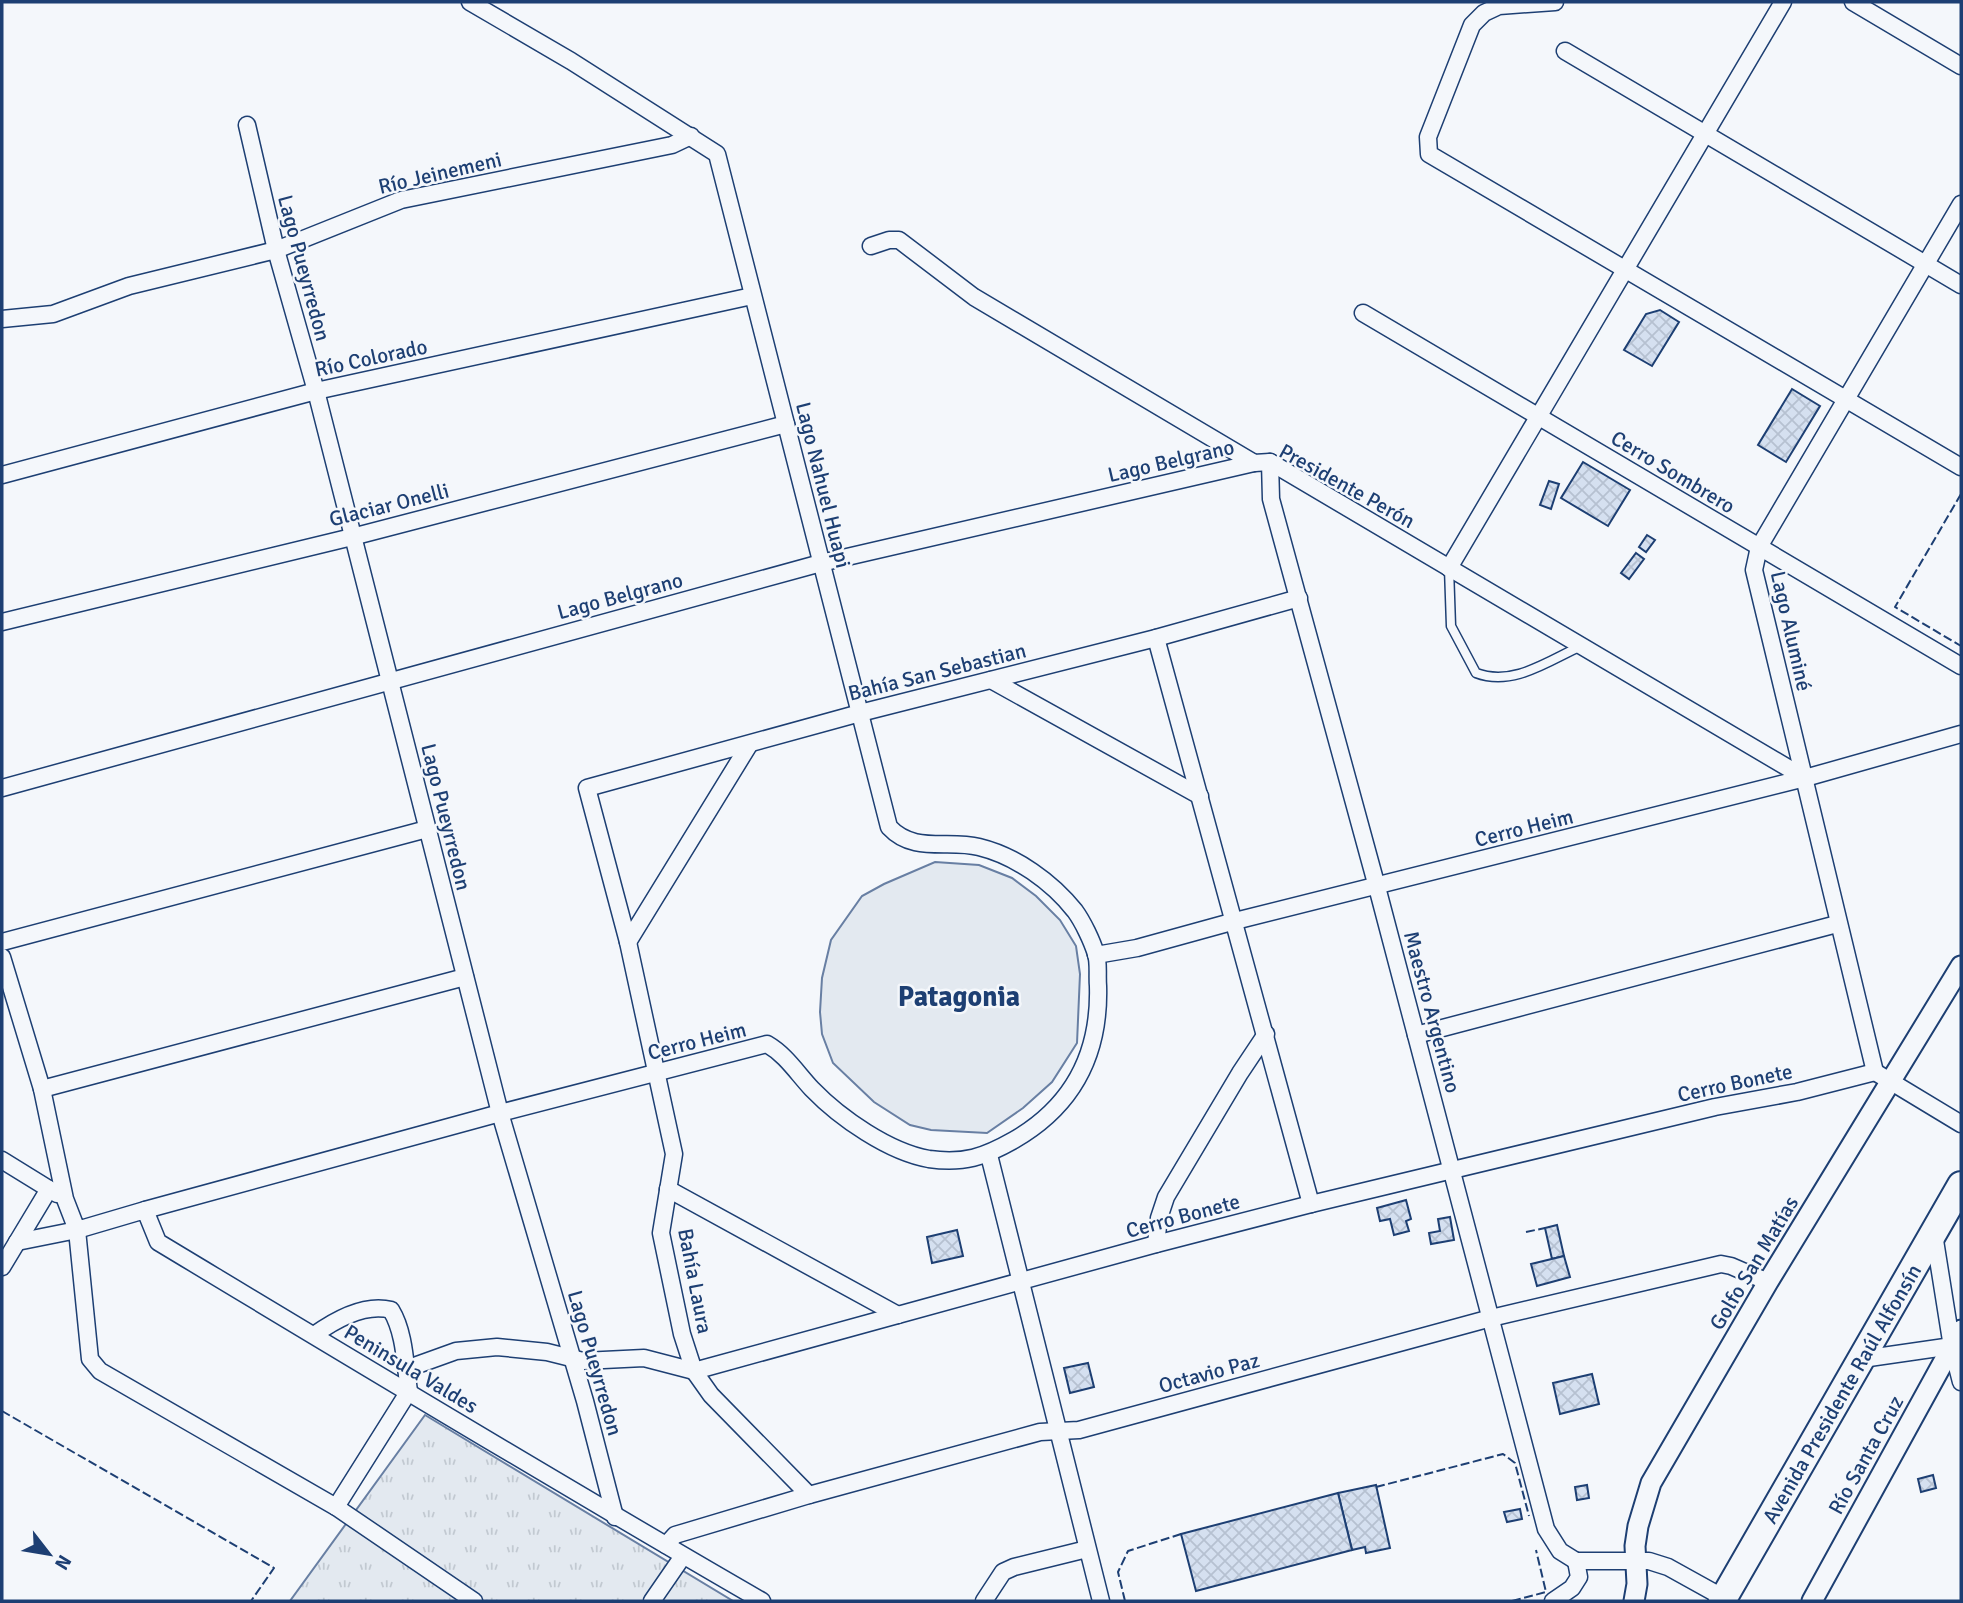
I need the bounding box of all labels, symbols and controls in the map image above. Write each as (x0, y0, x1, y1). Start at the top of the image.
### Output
street label: Río Jeinemeni (376, 146, 504, 200)
street label: Lago Pueyrredon (272, 192, 336, 344)
street label: Río Colorado (312, 333, 430, 383)
street label: Lago Nahuel Huapi (790, 399, 856, 571)
street label: Cerro Sombrero (1606, 425, 1740, 519)
street label: Lago Belgrano (1105, 434, 1237, 488)
street label: Presidente Perón (1275, 438, 1419, 534)
street label: Glaciar Onelli (326, 478, 452, 532)
street label: Lago Belgrano (554, 567, 686, 625)
street label: Lago Aluminé (1765, 568, 1817, 694)
street label: Bahía San Sebastian (845, 637, 1029, 707)
street label: Lago Pueyrredon (415, 741, 477, 893)
street label: Cerro Heim (1472, 803, 1576, 853)
street label: Maestro Argentino (1398, 928, 1466, 1096)
district label: Patagonia (898, 980, 1020, 1014)
street label: Cerro Heim (645, 1016, 749, 1066)
street label: Cerro Bonete (1675, 1058, 1795, 1108)
street label: Cerro Bonete (1123, 1188, 1243, 1244)
street label: Golfo San Matías (1704, 1191, 1804, 1335)
street label: Bahía Laura (672, 1226, 718, 1336)
street label: Avenida Presidente Raúl Alfonsín (1757, 1260, 1927, 1528)
street label: Lago Pueyrredon (562, 1287, 628, 1439)
street label: Peninsula Valdes (339, 1319, 483, 1419)
street label: Octavio Paz (1156, 1347, 1262, 1399)
street label: Río Santa Cruz (1823, 1391, 1909, 1519)
north arrow (14, 1519, 84, 1589)
text: N (49, 1550, 76, 1574)

